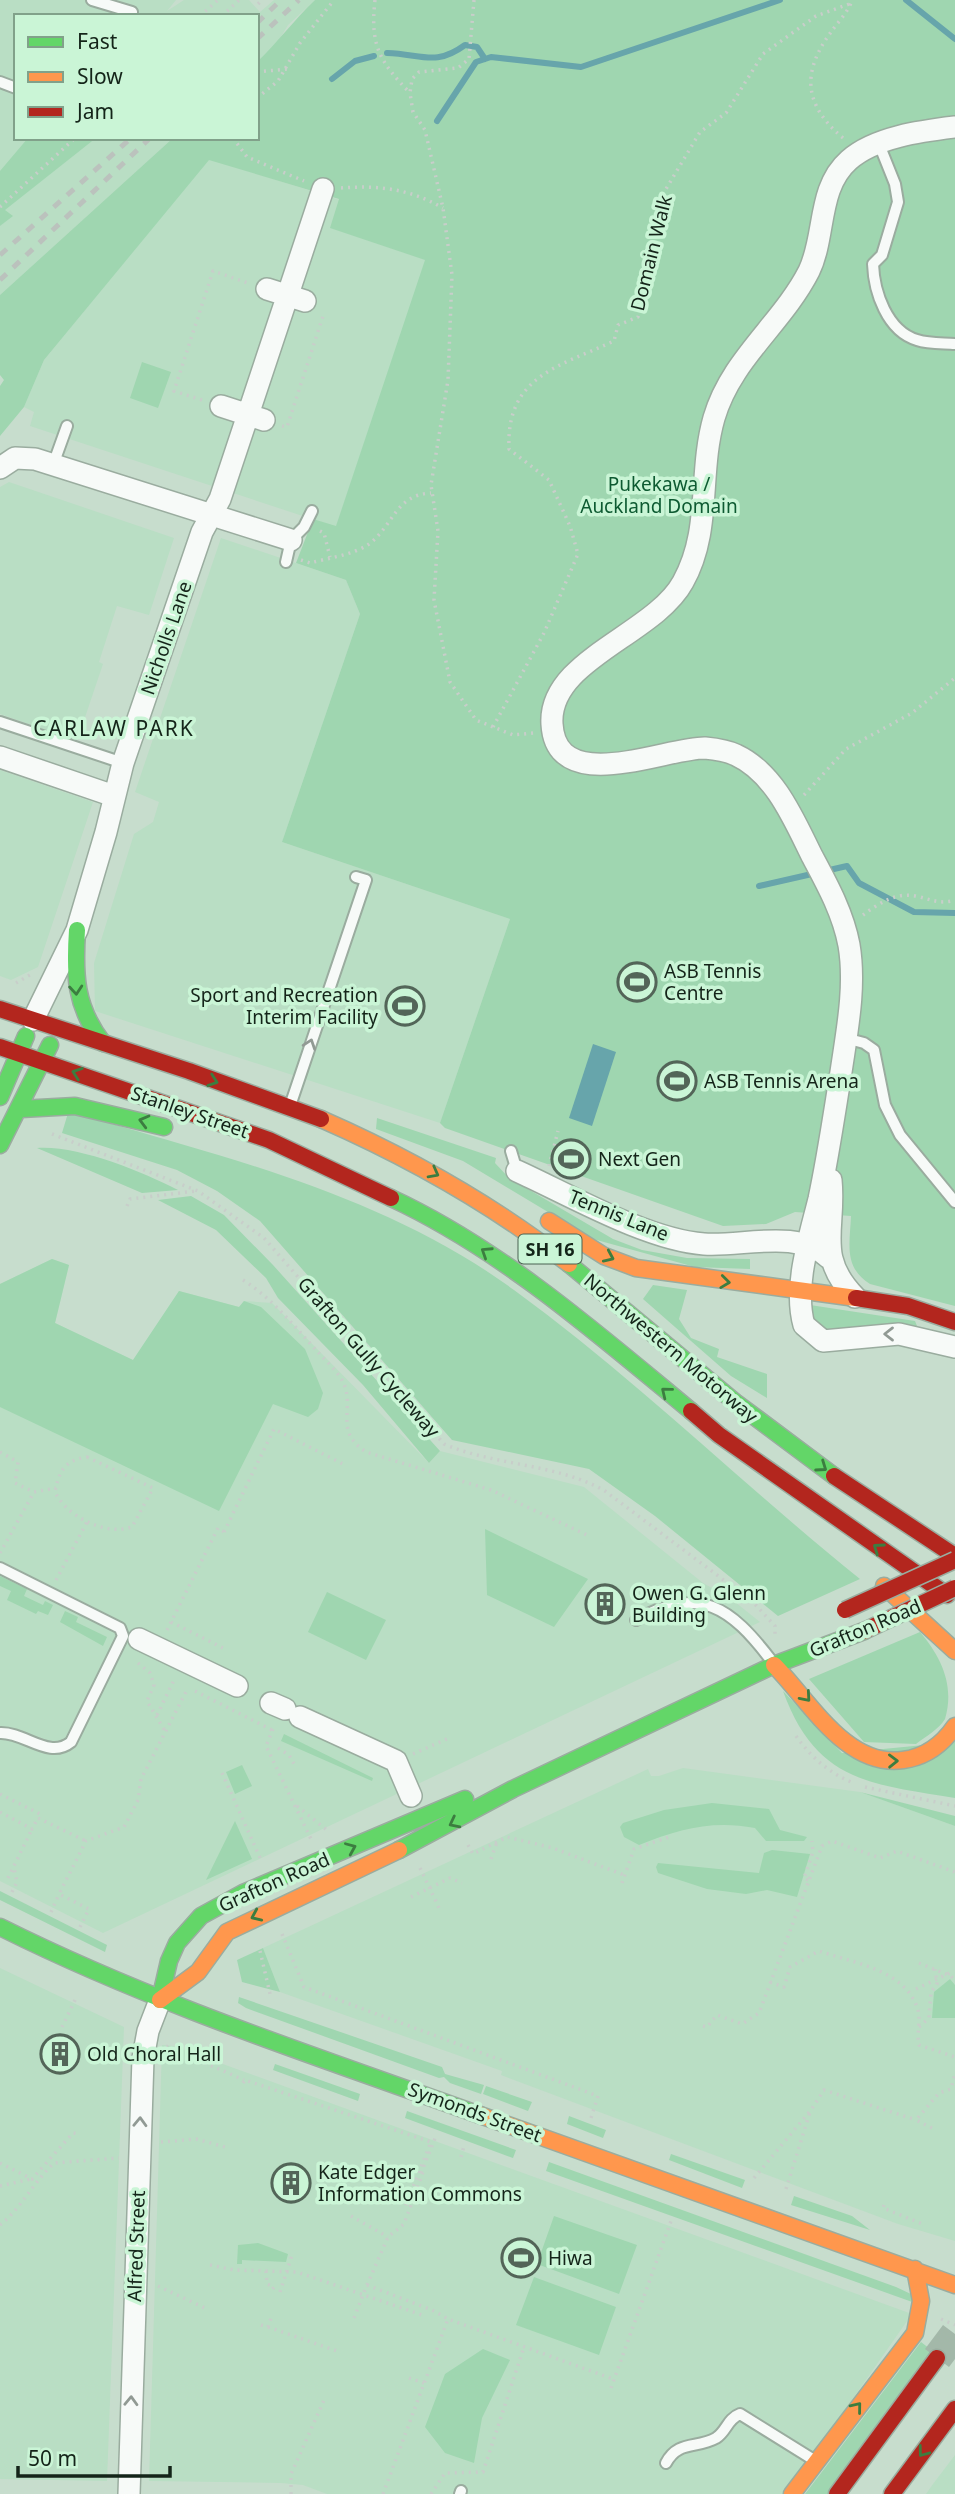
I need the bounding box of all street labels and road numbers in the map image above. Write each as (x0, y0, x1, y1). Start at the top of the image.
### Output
street label: Domain Walk (624, 192, 678, 314)
street label: Nicholls Lane (134, 578, 198, 698)
street label: Stanley Street (128, 1080, 252, 1144)
street label: Tennis Lane (565, 1183, 673, 1247)
road number: SH 16 (518, 1234, 582, 1264)
street label: Northwestern Motorway (579, 1268, 764, 1429)
street label: Grafton Gully Cycleway (292, 1271, 446, 1443)
street label: Grafton Road (805, 1593, 925, 1663)
street label: Grafton Road (214, 1846, 334, 1918)
street label: Symonds Street (405, 2076, 545, 2148)
street label: Alfred Street (121, 2190, 151, 2302)

